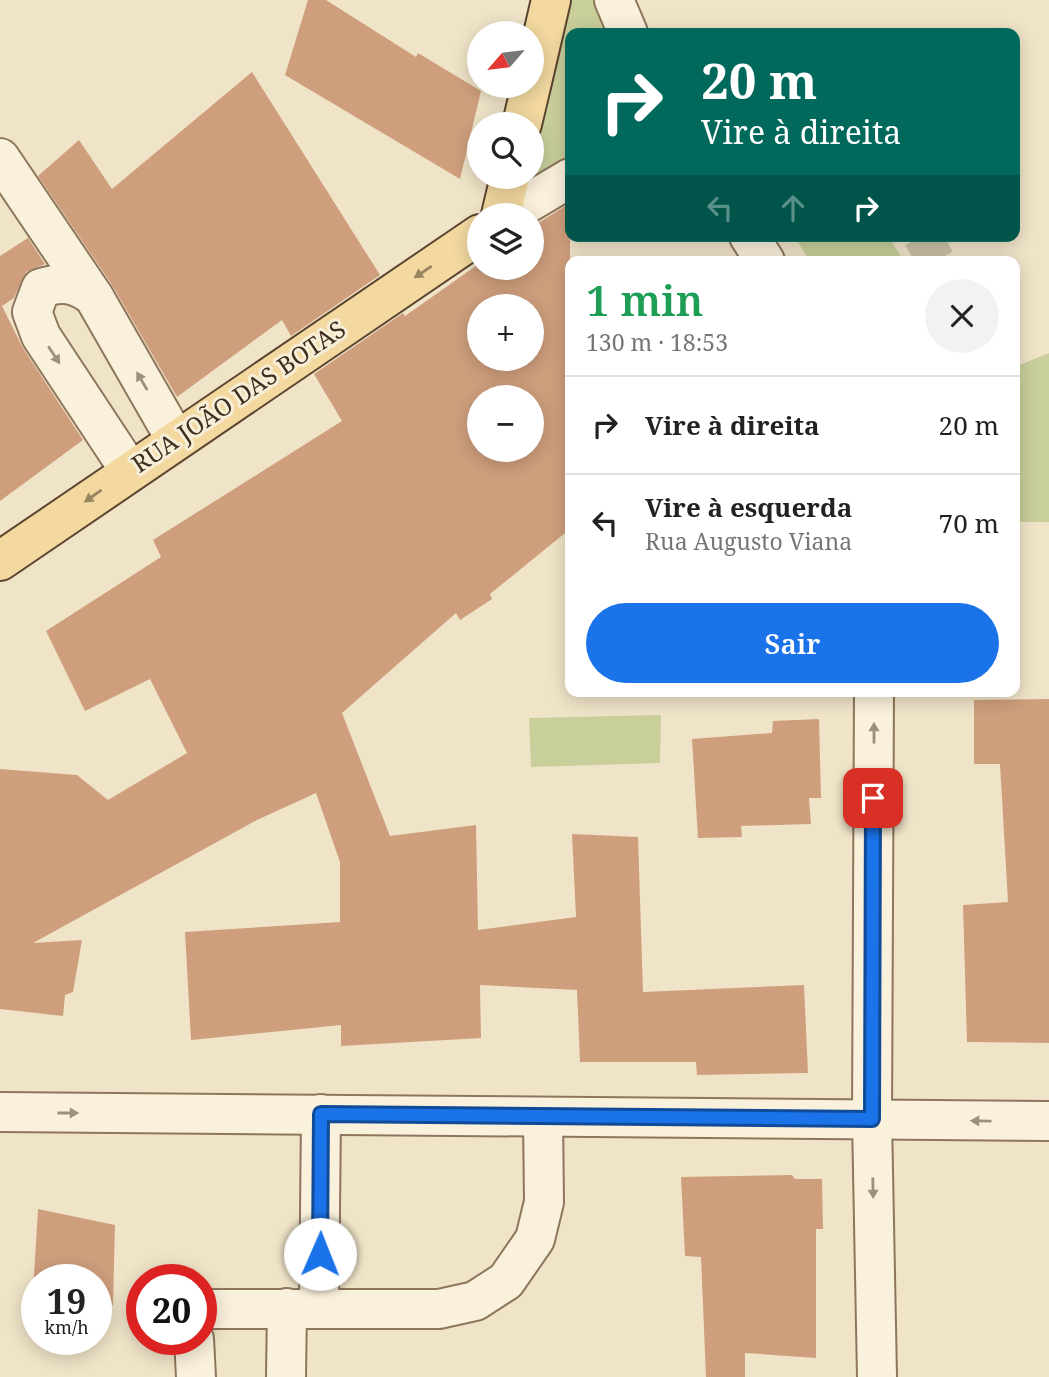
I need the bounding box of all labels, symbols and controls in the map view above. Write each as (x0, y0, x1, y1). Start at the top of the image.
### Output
north arrow (467, 21, 544, 98)
map controls (467, 21, 544, 462)
text: 20 m (701, 47, 817, 113)
icon: right (586, 56, 677, 147)
text: Vire à direita (701, 110, 901, 153)
button: search (467, 112, 544, 189)
icon: left (701, 189, 739, 227)
icon: ahead (774, 189, 812, 227)
icon: right (847, 189, 885, 227)
button: layers (467, 203, 544, 280)
one-way arrow (413, 266, 433, 279)
text: 1 min (586, 271, 703, 328)
button: close (925, 279, 999, 353)
button: + (467, 294, 544, 371)
street label: RUA JOÃO DAS BOTAS (125, 312, 352, 480)
text: 130 m · 18:53 (586, 326, 728, 358)
one-way arrow (47, 345, 60, 364)
one-way arrow (136, 371, 148, 391)
button: − (467, 385, 544, 462)
icon: right (586, 406, 624, 444)
text: Vire à direita (645, 407, 820, 443)
text: 20 m (939, 407, 999, 443)
one-way arrow (84, 489, 102, 503)
text: Vire à esquerda (645, 489, 852, 525)
icon: left (586, 504, 624, 542)
text: 70 m (939, 505, 999, 541)
text: Rua Augusto Viana (645, 525, 852, 557)
button: Sair (586, 603, 999, 683)
one-way arrow (868, 721, 879, 743)
pin (843, 768, 903, 828)
icon: arrive (854, 779, 892, 817)
one-way arrow (57, 1107, 79, 1119)
one-way arrow (970, 1115, 992, 1127)
one-way arrow (868, 1177, 879, 1199)
position arrow (283, 1217, 357, 1291)
speed limit sign: 20 (126, 1264, 217, 1355)
text: 19 (47, 1277, 86, 1324)
text: km/h (44, 1315, 89, 1339)

